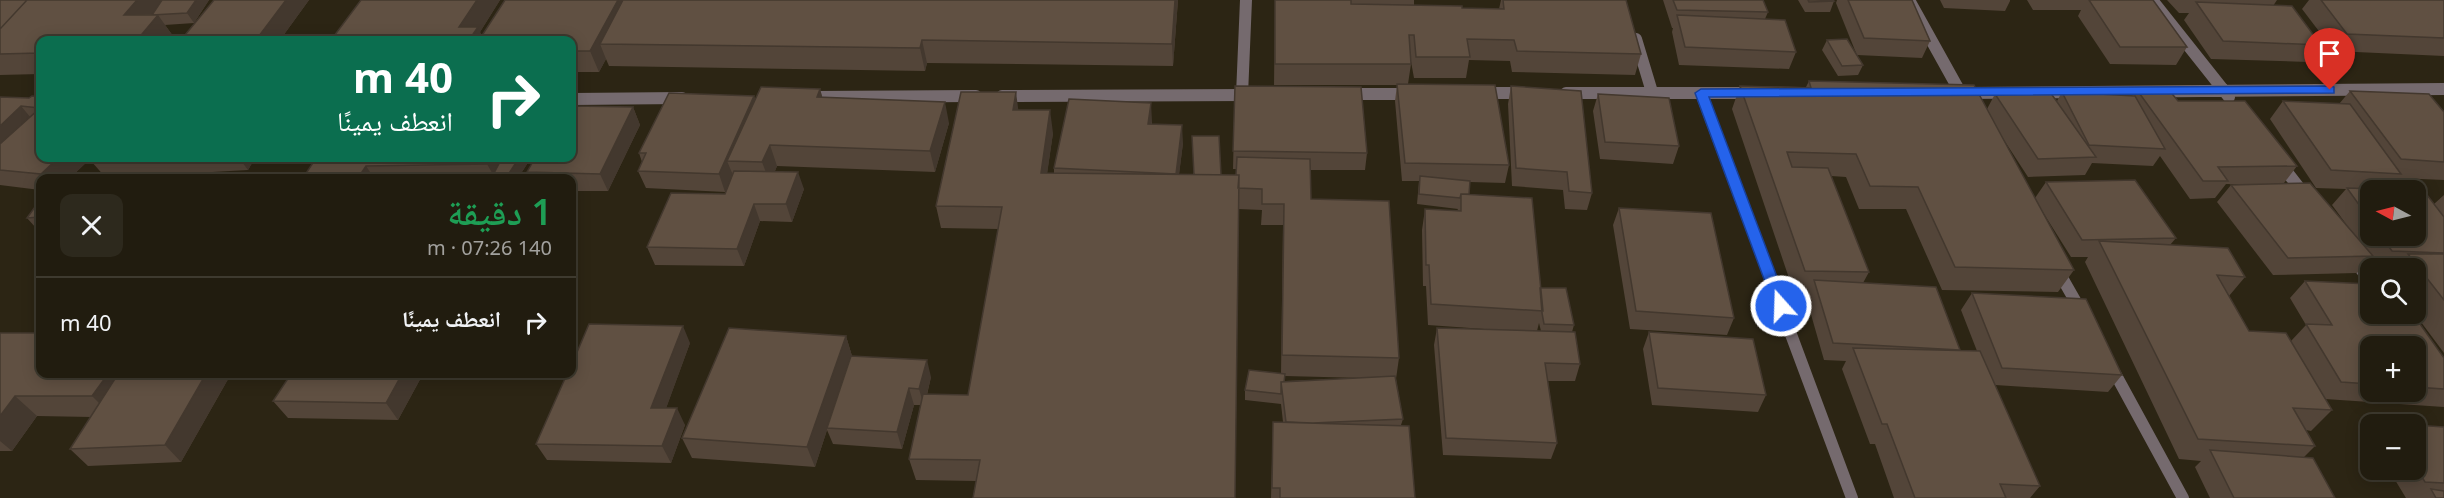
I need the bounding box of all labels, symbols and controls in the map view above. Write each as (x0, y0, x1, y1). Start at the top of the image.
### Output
pin (2304, 28, 2355, 90)
icon: arrive (2313, 37, 2346, 70)
text: 40 m (353, 48, 453, 105)
icon: right (474, 60, 552, 138)
text: انعطف يمينًا (337, 102, 453, 139)
north arrow (2360, 180, 2426, 246)
map controls (2360, 180, 2426, 480)
text: 1 دقيقة (447, 187, 552, 236)
button: close (60, 194, 123, 257)
text: 140 m · 07:26 (427, 234, 552, 261)
button: search (2360, 258, 2426, 324)
position arrow (1749, 274, 1813, 338)
text: انعطف يمينًا (402, 303, 501, 333)
icon: right (519, 306, 552, 339)
text: 40 m (60, 307, 111, 337)
button: + (2360, 336, 2426, 402)
button: − (2360, 414, 2426, 480)

